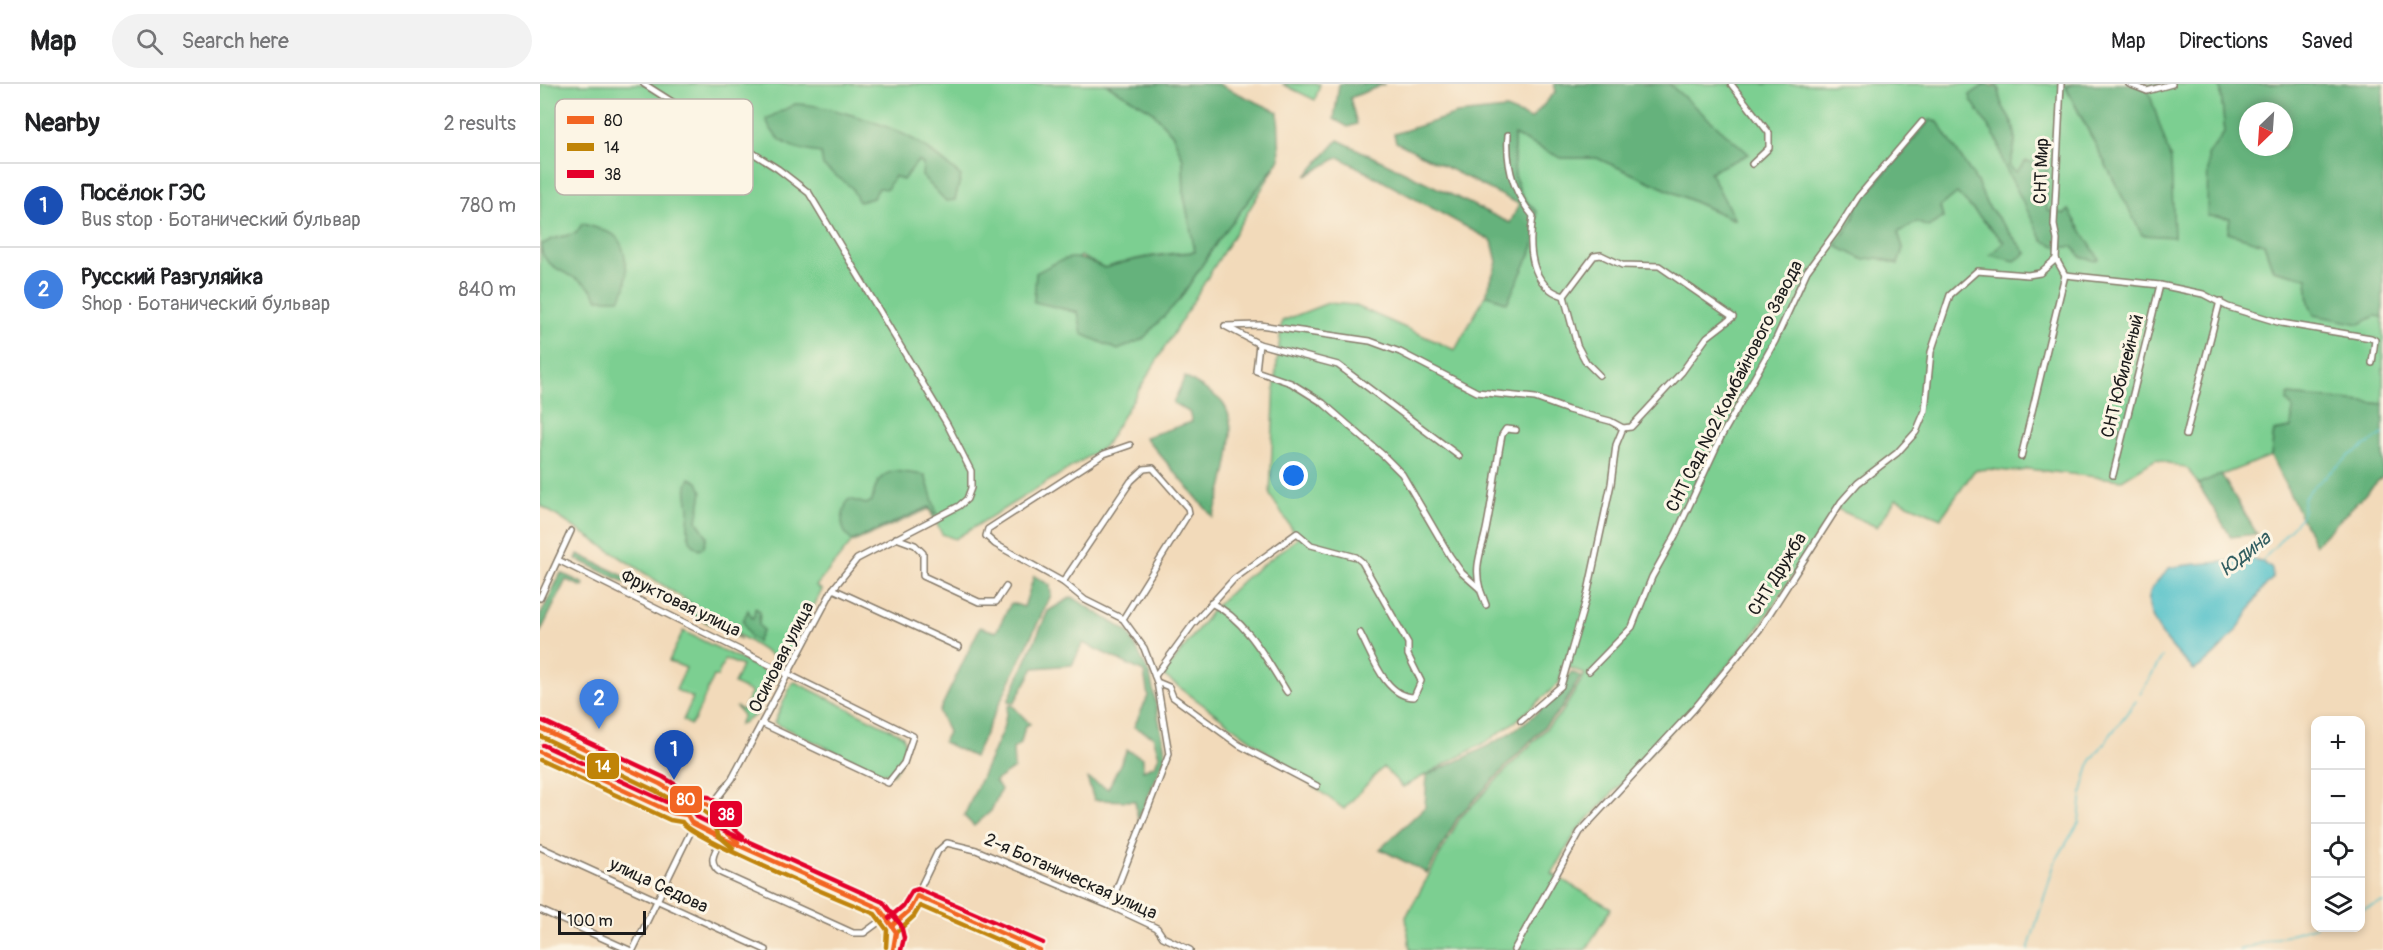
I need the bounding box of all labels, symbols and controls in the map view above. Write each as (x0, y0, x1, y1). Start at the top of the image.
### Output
search box (112, 14, 532, 68)
text: Map (30, 24, 76, 59)
icon: search (133, 25, 166, 58)
text: Search here (181, 27, 289, 55)
text: Map (2111, 28, 2146, 55)
text: Directions (2179, 28, 2268, 55)
text: Saved (2301, 28, 2353, 55)
legend (555, 99, 753, 195)
north arrow (2239, 102, 2293, 156)
text: Nearby (24, 107, 100, 139)
text: 2 results (444, 111, 516, 136)
text: 80 (604, 111, 623, 131)
text: 14 (604, 138, 620, 158)
street label: СНТ Мир (2029, 138, 2054, 204)
text: 38 (604, 165, 621, 185)
text: Посёлок ГЭС (81, 179, 206, 207)
text: 1 (40, 193, 47, 218)
text: 780 m (460, 193, 516, 218)
text: Bus stop · Ботанический бульвар (81, 207, 361, 232)
street label: СНТ Сад №2 Комбайнового Завода (1661, 257, 1808, 516)
text: Русский Разгуляйка (81, 263, 263, 291)
text: 2 (38, 277, 49, 302)
text: 840 m (459, 277, 516, 302)
text: Shop · Ботанический бульвар (81, 291, 330, 316)
street label: СНТ Юбилейный (2096, 312, 2149, 440)
your location (1279, 461, 1308, 490)
water label: Юдина (2215, 525, 2277, 581)
street label: СНТ Дружба (1743, 528, 1812, 620)
street label: Фруктовая улица (617, 564, 745, 642)
street label: Осиновая улица (744, 598, 819, 717)
pin: 2 (580, 680, 618, 729)
map controls (2311, 716, 2365, 932)
button: + (2311, 716, 2365, 770)
pin: 1 (654, 730, 694, 780)
line badge: 14 (586, 752, 620, 780)
text: 14 (595, 757, 611, 777)
button: − (2311, 770, 2365, 824)
line badge: 80 (669, 785, 703, 814)
text: 80 (677, 790, 696, 810)
line badge: 38 (709, 800, 743, 828)
text: 38 (718, 805, 735, 825)
button: locate (2311, 824, 2365, 878)
street label: 2-я Ботаническая улица (981, 828, 1161, 925)
street label: улица Седова (605, 852, 712, 918)
button: layers (2311, 878, 2365, 932)
scale bar (558, 908, 646, 936)
text: 100 m (567, 911, 613, 931)

